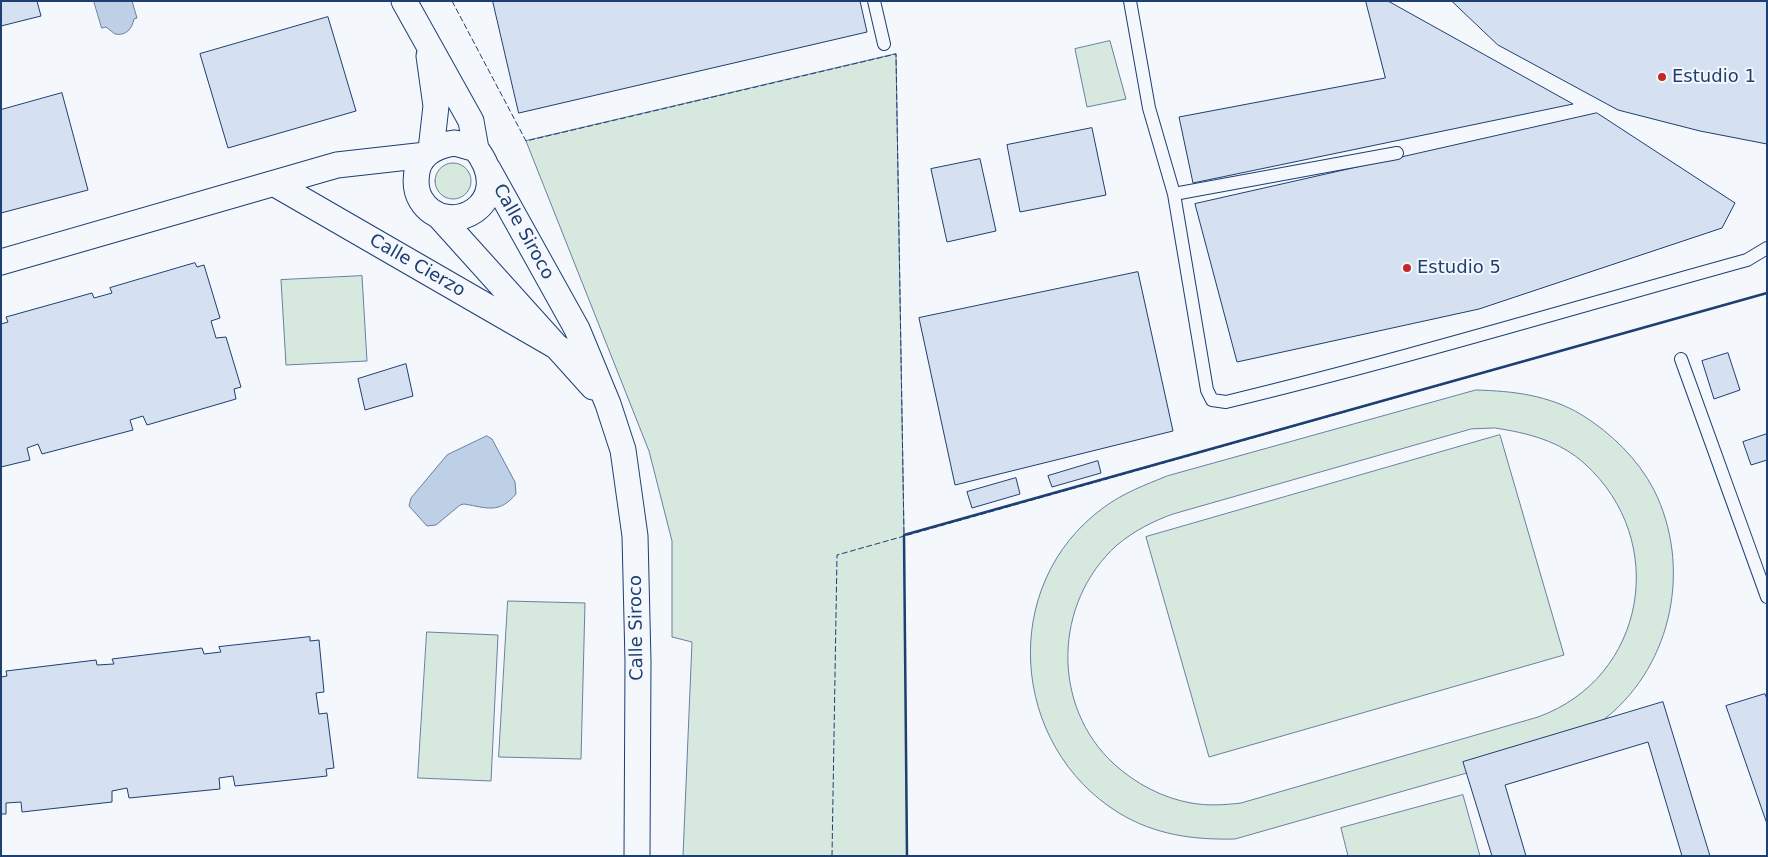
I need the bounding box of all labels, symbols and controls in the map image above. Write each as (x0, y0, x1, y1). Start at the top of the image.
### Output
place label: Estudio 1 (1672, 66, 1756, 88)
marker: Estudio 1 (1656, 71, 1668, 83)
street label: Calle Siroco (488, 181, 558, 283)
street label: Calle Cierzo (365, 230, 469, 302)
place label: Estudio 5 (1417, 257, 1501, 279)
marker: Estudio 5 (1401, 262, 1413, 274)
street label: Calle Siroco (625, 575, 649, 681)

